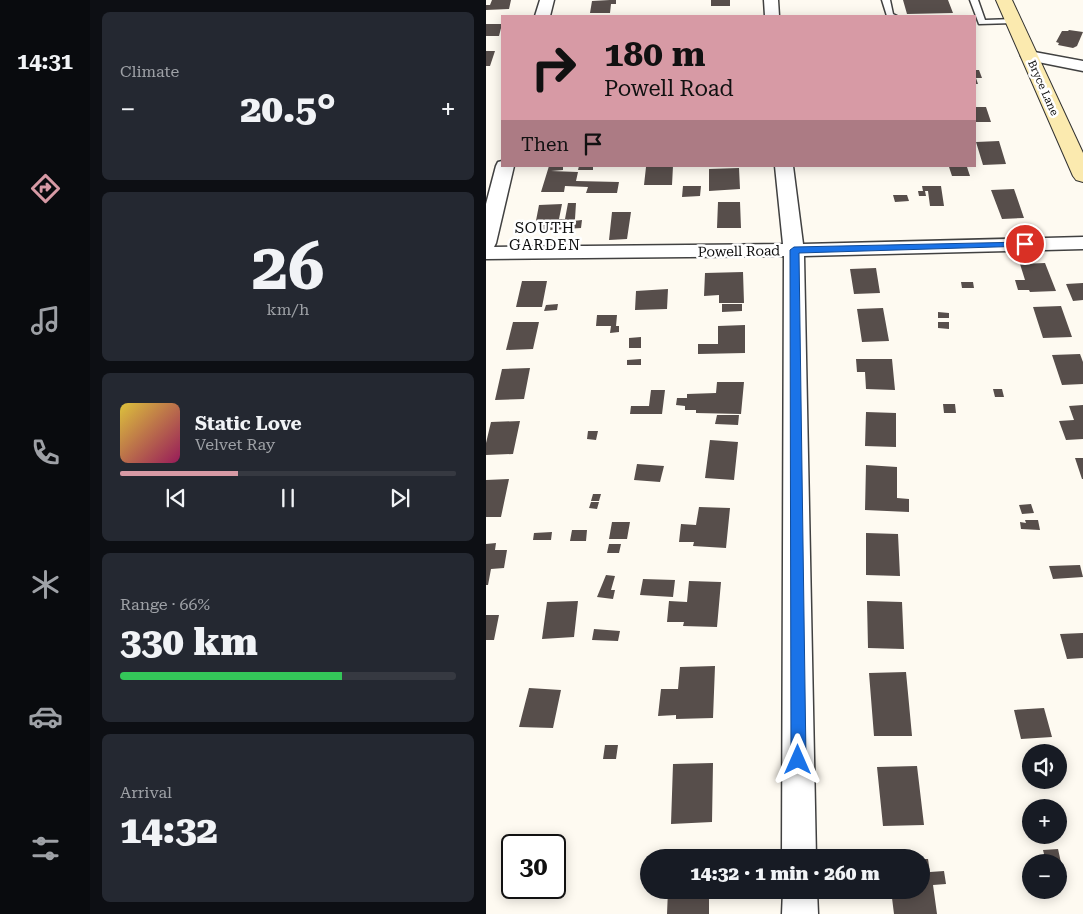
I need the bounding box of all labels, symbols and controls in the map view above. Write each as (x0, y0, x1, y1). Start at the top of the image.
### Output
text: 180 m (604, 34, 705, 75)
icon: right (521, 35, 586, 100)
text: 14:31 (17, 49, 73, 74)
street label: Bryce Lane (1025, 58, 1061, 118)
text: Climate (120, 62, 179, 81)
text: Powell Road (604, 76, 734, 101)
text: 20.5° (240, 87, 336, 131)
text: − (120, 93, 136, 126)
text: + (440, 93, 456, 126)
icon: arrive (579, 130, 607, 158)
text: Then (521, 133, 569, 156)
icon: directions (28, 171, 63, 206)
district label: SOUTH GARDEN (509, 219, 581, 254)
pin (1004, 223, 1046, 265)
text: 26 (252, 229, 324, 305)
icon: arrive (1011, 230, 1039, 258)
street label: Powell Road (698, 242, 780, 260)
text: km/h (267, 300, 309, 319)
icon: music (28, 303, 63, 338)
text: Static Love (195, 412, 302, 435)
icon: phone (28, 435, 63, 470)
text: Velvet Ray (195, 435, 275, 454)
icon: previous (162, 484, 190, 512)
icon: pause (274, 484, 302, 512)
icon: next (386, 484, 414, 512)
icon: climate (28, 567, 63, 602)
text: Range · 66% (120, 595, 210, 614)
text: 330 km (120, 620, 258, 664)
icon: car (28, 699, 63, 734)
position arrow (771, 733, 823, 785)
map controls (1022, 744, 1067, 899)
button: sound (1022, 744, 1067, 789)
text: Arrival (120, 783, 172, 802)
button: + (1022, 799, 1067, 844)
text: 14:32 (120, 808, 218, 852)
icon: filters (28, 831, 63, 866)
speed limit sign: 30 (501, 834, 566, 899)
button: − (1022, 854, 1067, 899)
text: 14:32 · 1 min · 260 m (690, 862, 880, 885)

